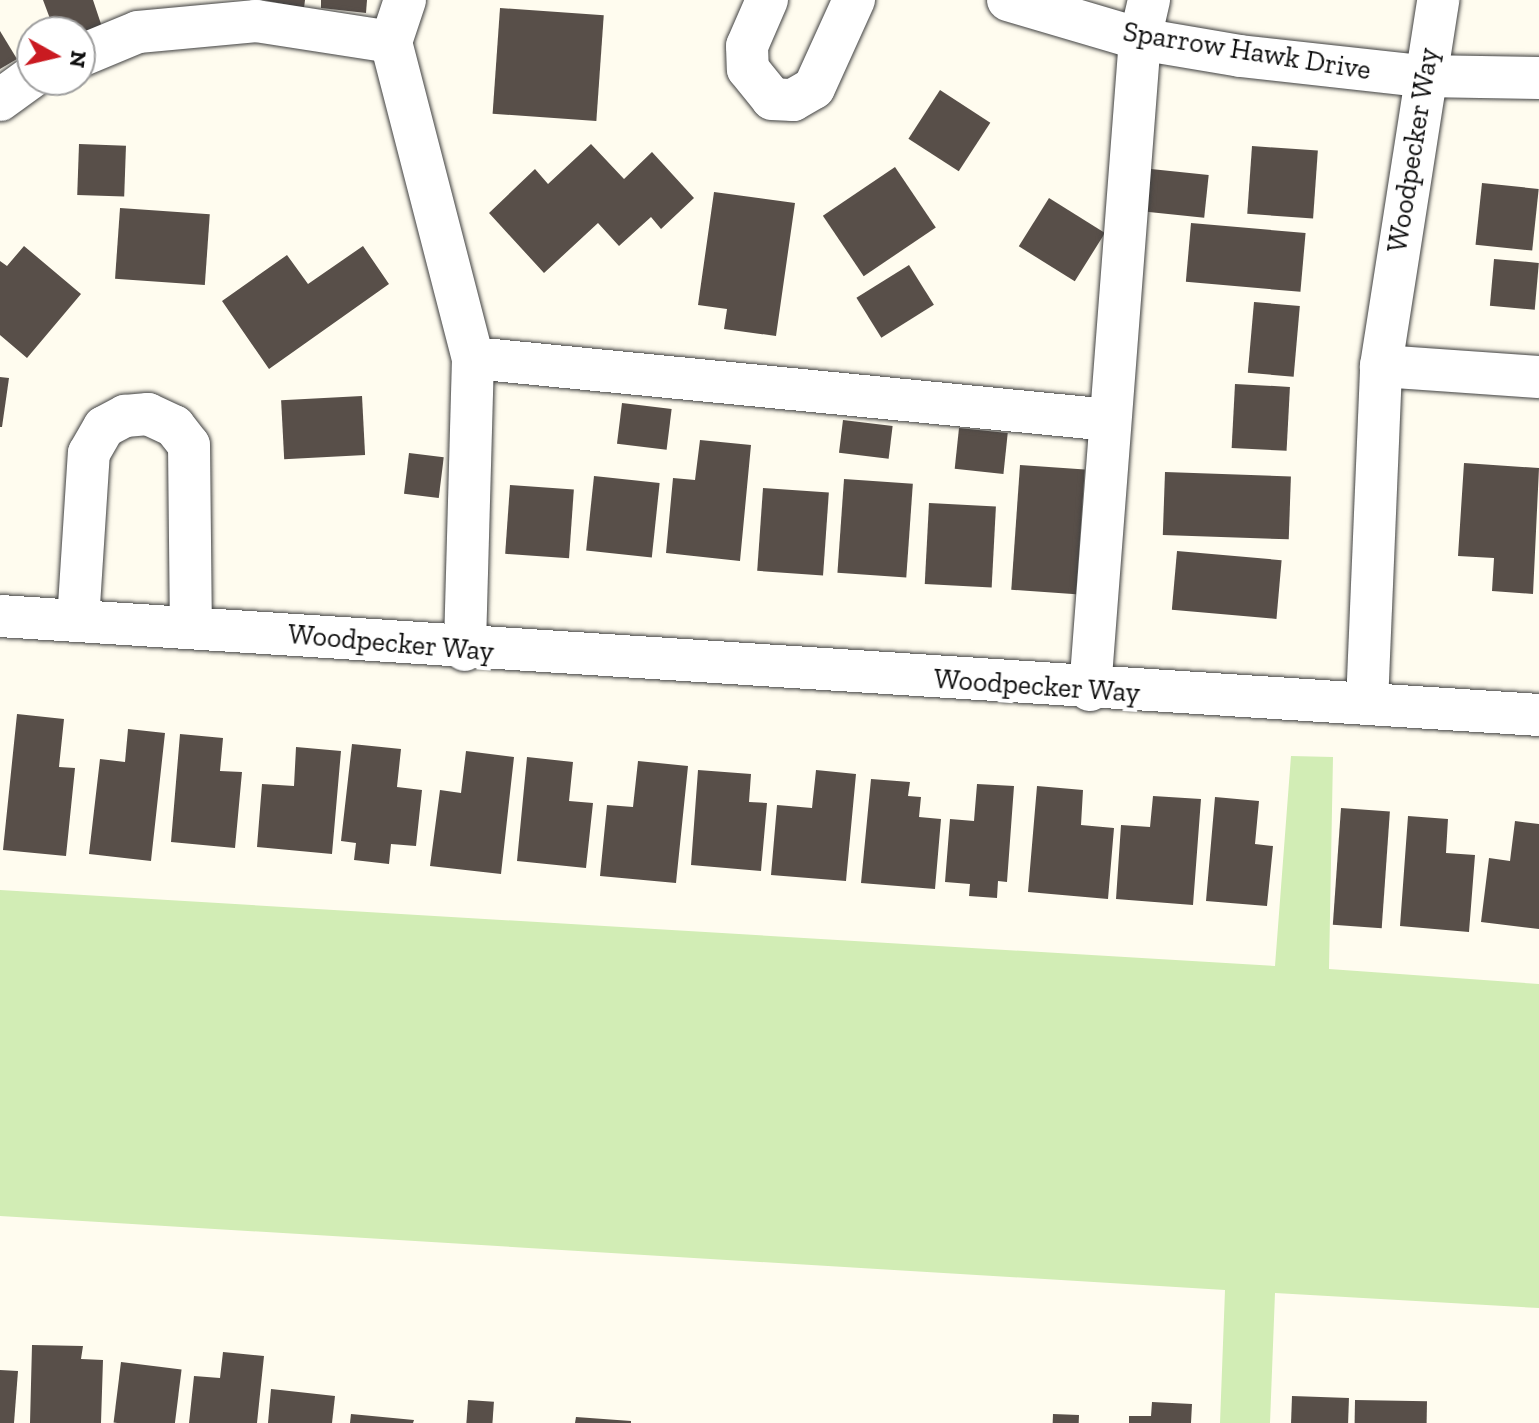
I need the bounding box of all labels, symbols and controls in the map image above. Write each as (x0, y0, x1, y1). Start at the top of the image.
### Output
street label: Sparrow Hawk Drive (1120, 15, 1374, 87)
north arrow (16, 16, 96, 96)
street label: Woodpecker Way (1380, 45, 1446, 255)
text: N (64, 49, 93, 69)
street label: Woodpecker Way (286, 617, 496, 669)
street label: Woodpecker Way (932, 662, 1142, 710)

